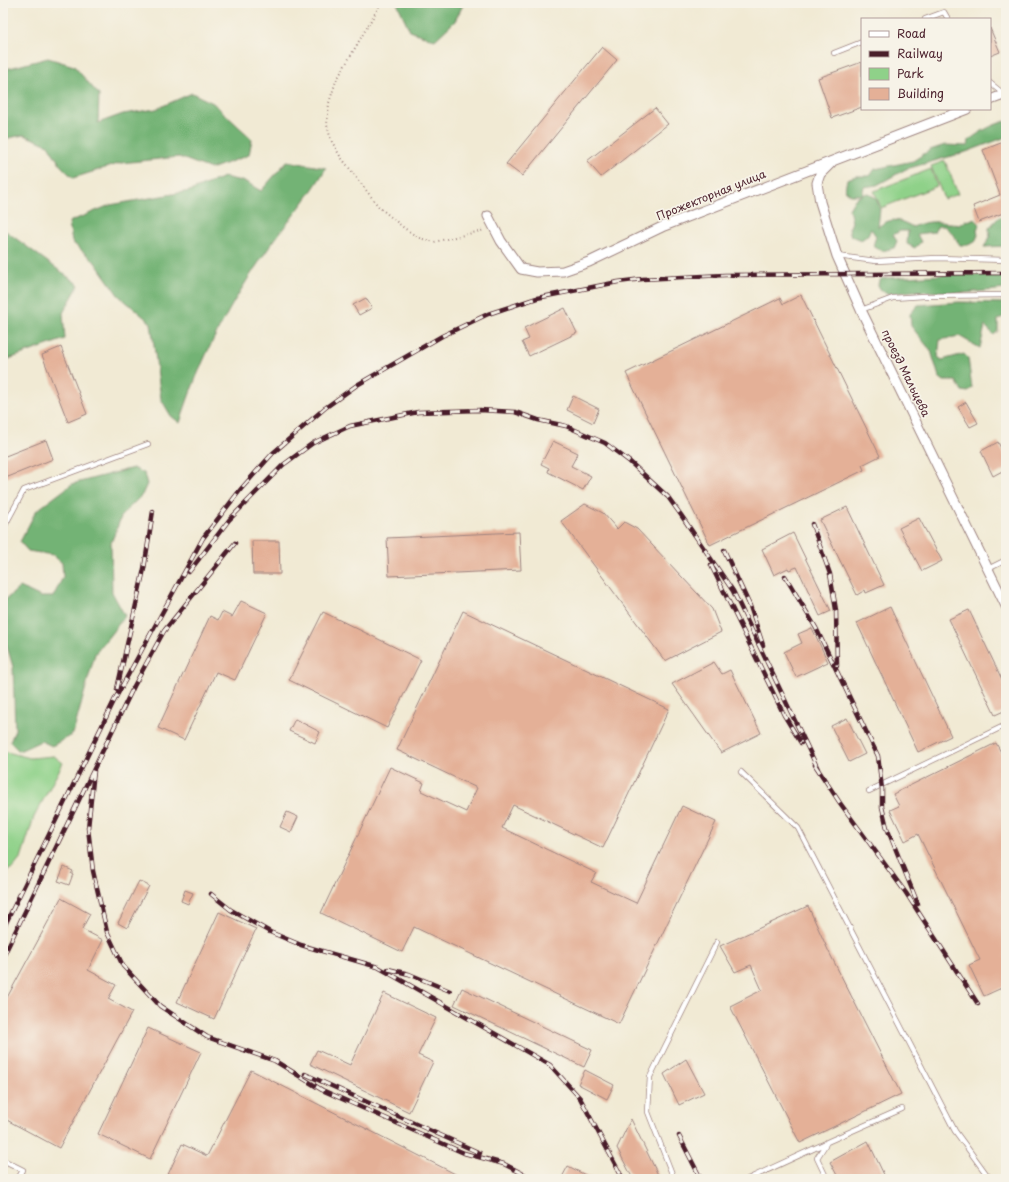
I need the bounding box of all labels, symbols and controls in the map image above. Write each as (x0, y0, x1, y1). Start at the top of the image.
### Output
legend (861, 18, 991, 110)
text: Road (897, 24, 926, 42)
text: Railway (897, 44, 943, 62)
text: Park (897, 64, 924, 82)
text: Building (897, 84, 944, 102)
street label: Прожекторная улица (654, 165, 768, 224)
street label: проезд Мальцева (878, 326, 935, 420)

